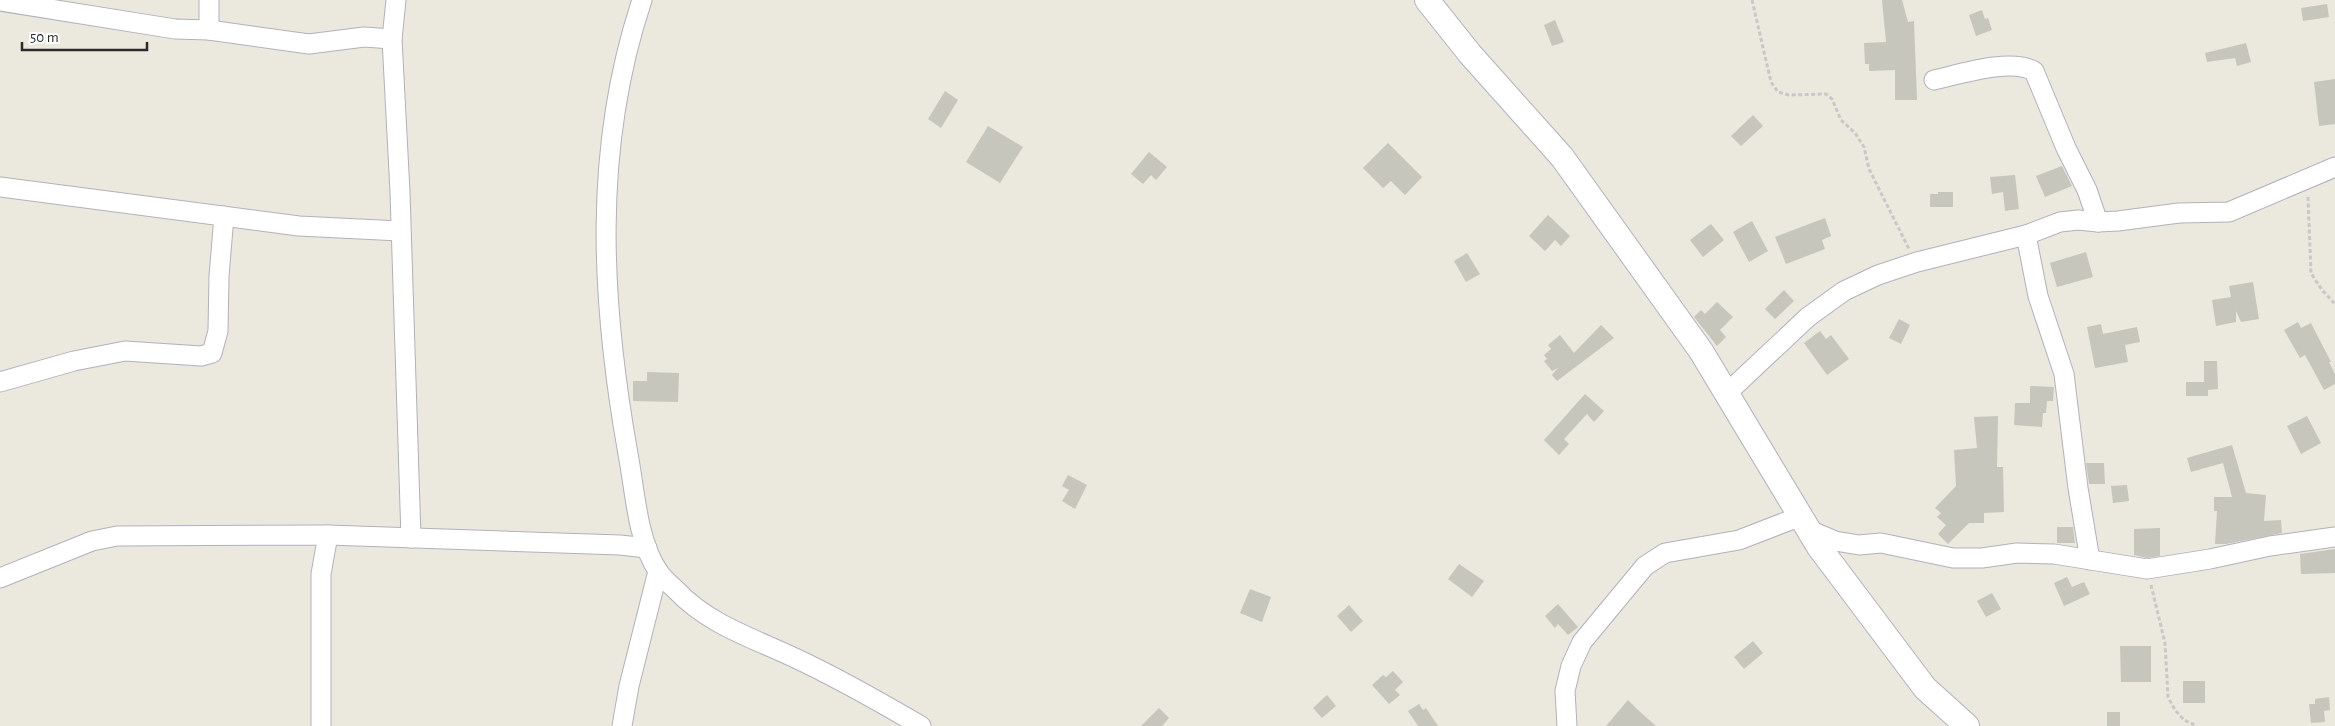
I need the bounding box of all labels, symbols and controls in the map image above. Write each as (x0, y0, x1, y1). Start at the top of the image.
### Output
scale bar (22, 20, 148, 52)
text: 50 m (30, 30, 59, 45)

